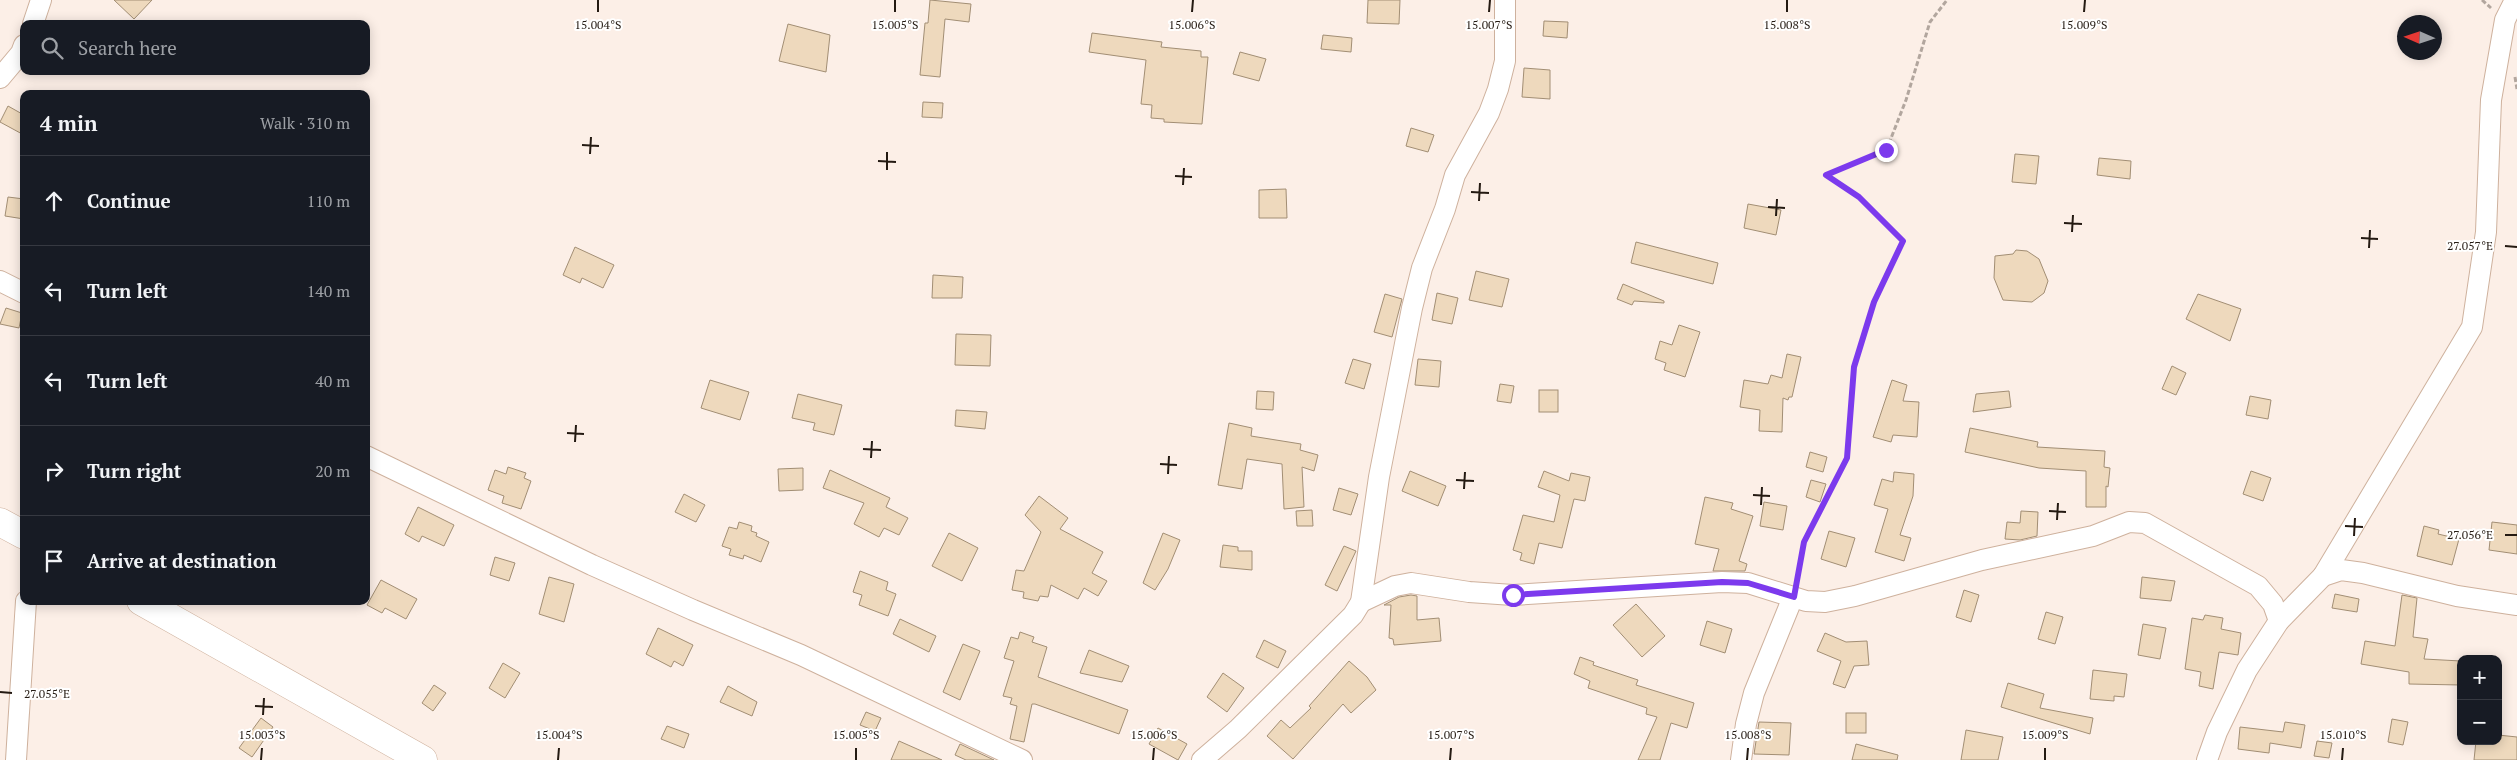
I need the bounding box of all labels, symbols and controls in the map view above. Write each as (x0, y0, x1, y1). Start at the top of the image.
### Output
north arrow (2397, 15, 2442, 60)
text: 15.004°S (575, 17, 621, 32)
text: 15.005°S (872, 17, 918, 32)
text: 15.006°S (1169, 17, 1215, 32)
text: 15.007°S (1466, 17, 1512, 32)
text: 15.008°S (1764, 17, 1810, 32)
text: 15.009°S (2061, 17, 2107, 32)
search box (20, 20, 370, 75)
icon: search (38, 34, 66, 62)
text: Search here (78, 35, 177, 60)
text: 4 min (40, 109, 97, 137)
text: Walk · 310 m (260, 112, 350, 134)
route end (1875, 139, 1898, 162)
icon: ahead (40, 187, 68, 215)
text: Continue (87, 188, 171, 213)
text: 110 m (307, 190, 350, 212)
text: 27.057°E (2447, 238, 2493, 253)
icon: left (40, 277, 68, 305)
text: Turn left (87, 278, 168, 303)
text: 140 m (307, 280, 350, 302)
icon: left (40, 367, 68, 395)
text: Turn left (87, 368, 168, 393)
text: 40 m (315, 370, 350, 392)
icon: right (40, 457, 68, 485)
text: Turn right (87, 458, 181, 483)
text: 20 m (315, 460, 350, 482)
text: 27.056°E (2447, 527, 2493, 542)
icon: arrive (40, 547, 68, 575)
text: Arrive at destination (87, 548, 276, 573)
route start (1502, 584, 1525, 607)
map controls (2457, 655, 2502, 745)
button: + (2457, 655, 2502, 700)
text: 27.055°E (24, 686, 70, 701)
button: − (2457, 700, 2502, 745)
text: 15.003°S (239, 727, 285, 742)
text: 15.004°S (536, 727, 582, 742)
text: 15.005°S (833, 727, 879, 742)
text: 15.006°S (1131, 727, 1177, 742)
text: 15.007°S (1428, 727, 1474, 742)
text: 15.008°S (1725, 727, 1771, 742)
text: 15.009°S (2022, 727, 2068, 742)
text: 15.010°S (2320, 727, 2366, 742)

